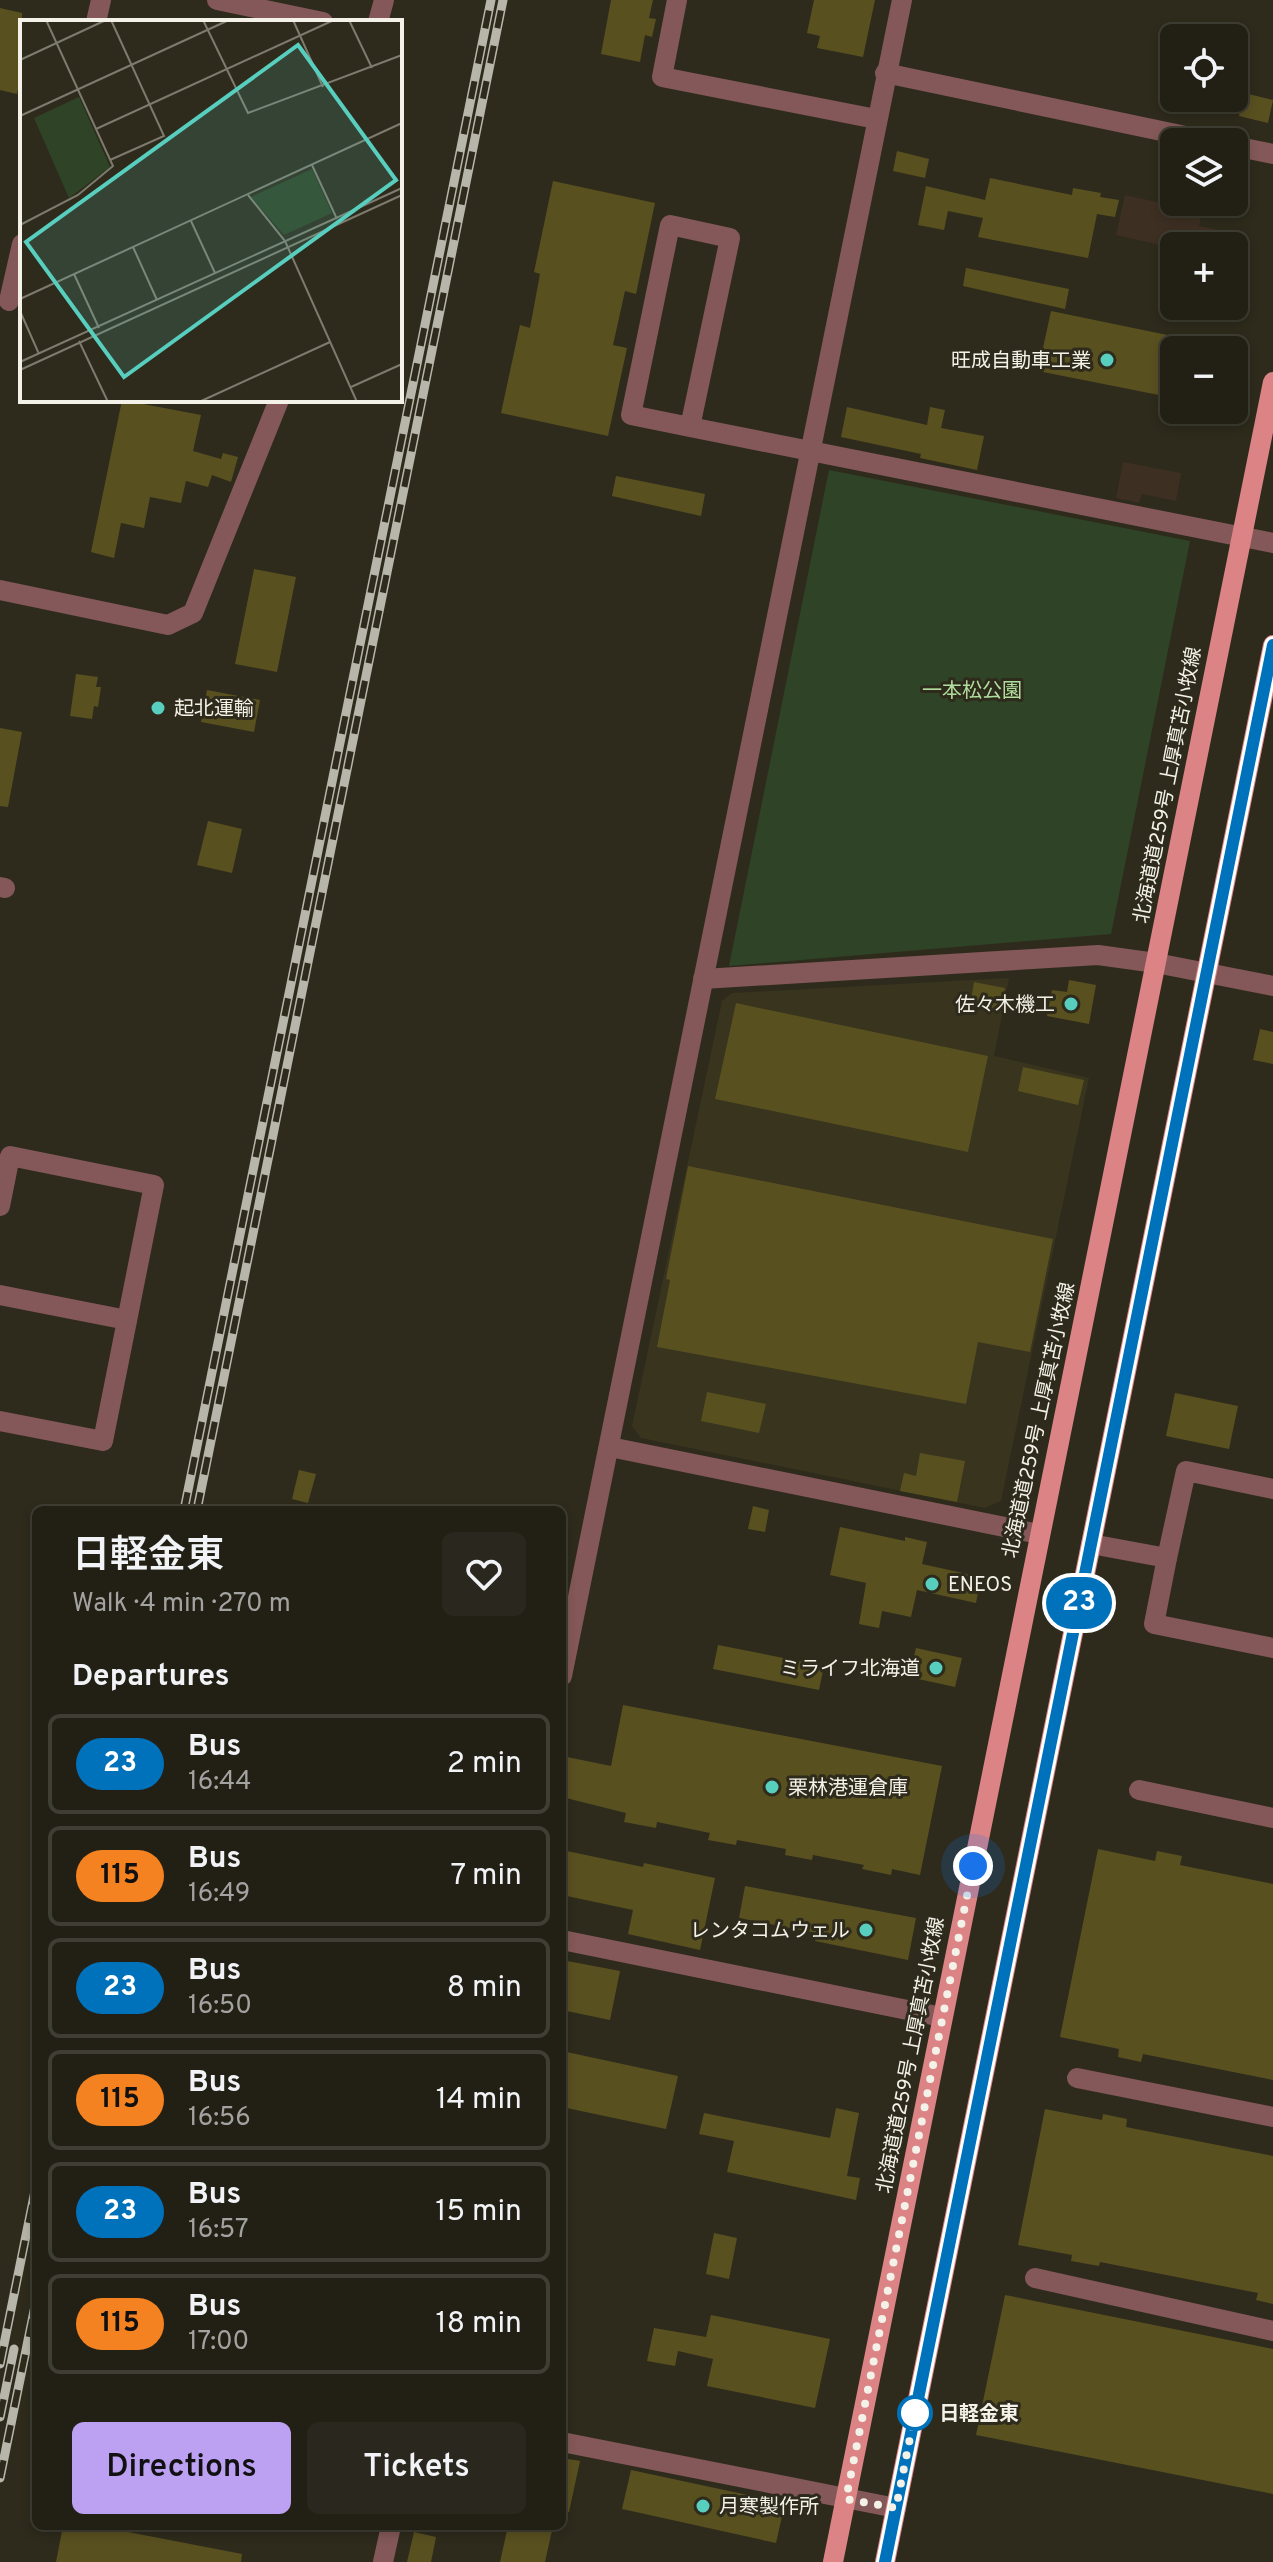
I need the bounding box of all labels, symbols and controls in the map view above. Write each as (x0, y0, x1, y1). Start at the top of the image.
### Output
inset map (20, 20, 402, 402)
map controls (1160, 24, 1248, 424)
button: locate (1160, 24, 1248, 112)
button: layers (1160, 128, 1248, 216)
button: + (1160, 232, 1248, 320)
button: − (1160, 336, 1248, 424)
place label: 旺成自動車工業 (951, 349, 1091, 375)
marker: 旺成自動車工業 (1098, 351, 1116, 369)
street label: 北海道道259号 上厚真苫小牧線 (1129, 645, 1209, 926)
park label: 一本松公園 (922, 679, 1022, 705)
place label: 起北運輸 (174, 697, 254, 723)
marker: 起北運輸 (149, 699, 167, 717)
place label: 佐々木機工 (955, 993, 1055, 1019)
marker: 佐々木機工 (1062, 995, 1080, 1013)
street label: 北海道道259号 上厚真苫小牧線 (998, 1280, 1082, 1561)
button: heart (442, 1532, 526, 1616)
text: 日軽金東 (72, 1533, 224, 1582)
place label: ENEOS (948, 1573, 1012, 1599)
marker: ENEOS (923, 1575, 941, 1593)
line badge: 23 (1043, 1577, 1115, 1629)
text: 23 (1062, 1585, 1096, 1621)
text: Walk · 4 min · 270 m (72, 1588, 291, 1621)
place label: ミライフ北海道 (780, 1657, 920, 1683)
text: Departures (72, 1659, 230, 1696)
marker: ミライフ北海道 (927, 1659, 945, 1677)
text: Bus (188, 1729, 241, 1766)
text: 23 (103, 1746, 137, 1782)
text: 2 min (447, 1746, 522, 1783)
text: 16:44 (188, 1766, 251, 1799)
place label: 栗林港運倉庫 (788, 1776, 908, 1802)
marker: 栗林港運倉庫 (763, 1778, 781, 1796)
text: Bus (188, 1841, 241, 1878)
your location (953, 1846, 993, 1886)
text: 115 (100, 1858, 140, 1894)
text: 7 min (451, 1858, 522, 1895)
text: 16:49 (188, 1878, 250, 1911)
street label: 北海道道259号 上厚真苫小牧線 (872, 1915, 952, 2196)
place label: レンタコムウェル (690, 1919, 850, 1945)
marker: レンタコムウェル (857, 1921, 875, 1939)
text: Bus (188, 1953, 241, 1990)
text: 23 (103, 1970, 137, 2006)
text: 8 min (447, 1970, 522, 2007)
text: 16:50 (188, 1990, 252, 2023)
text: Bus (188, 2065, 241, 2102)
text: 115 (100, 2082, 140, 2118)
text: 14 min (436, 2082, 522, 2119)
text: 16:56 (188, 2102, 251, 2135)
text: Bus (188, 2177, 241, 2214)
text: 23 (103, 2194, 137, 2230)
text: 15 min (435, 2194, 522, 2231)
text: 16:57 (188, 2214, 249, 2247)
text: Bus (188, 2289, 241, 2326)
text: 115 (100, 2306, 140, 2342)
text: 18 min (436, 2306, 522, 2343)
text: 17:00 (188, 2326, 249, 2359)
marker: 日軽金東 (898, 2396, 932, 2430)
place label: 日軽金東 (939, 2402, 1019, 2428)
button: Directions (72, 2422, 291, 2514)
button: Tickets (307, 2422, 526, 2514)
place label: 月寒製作所 (719, 2495, 819, 2521)
marker: 月寒製作所 (694, 2497, 712, 2515)

